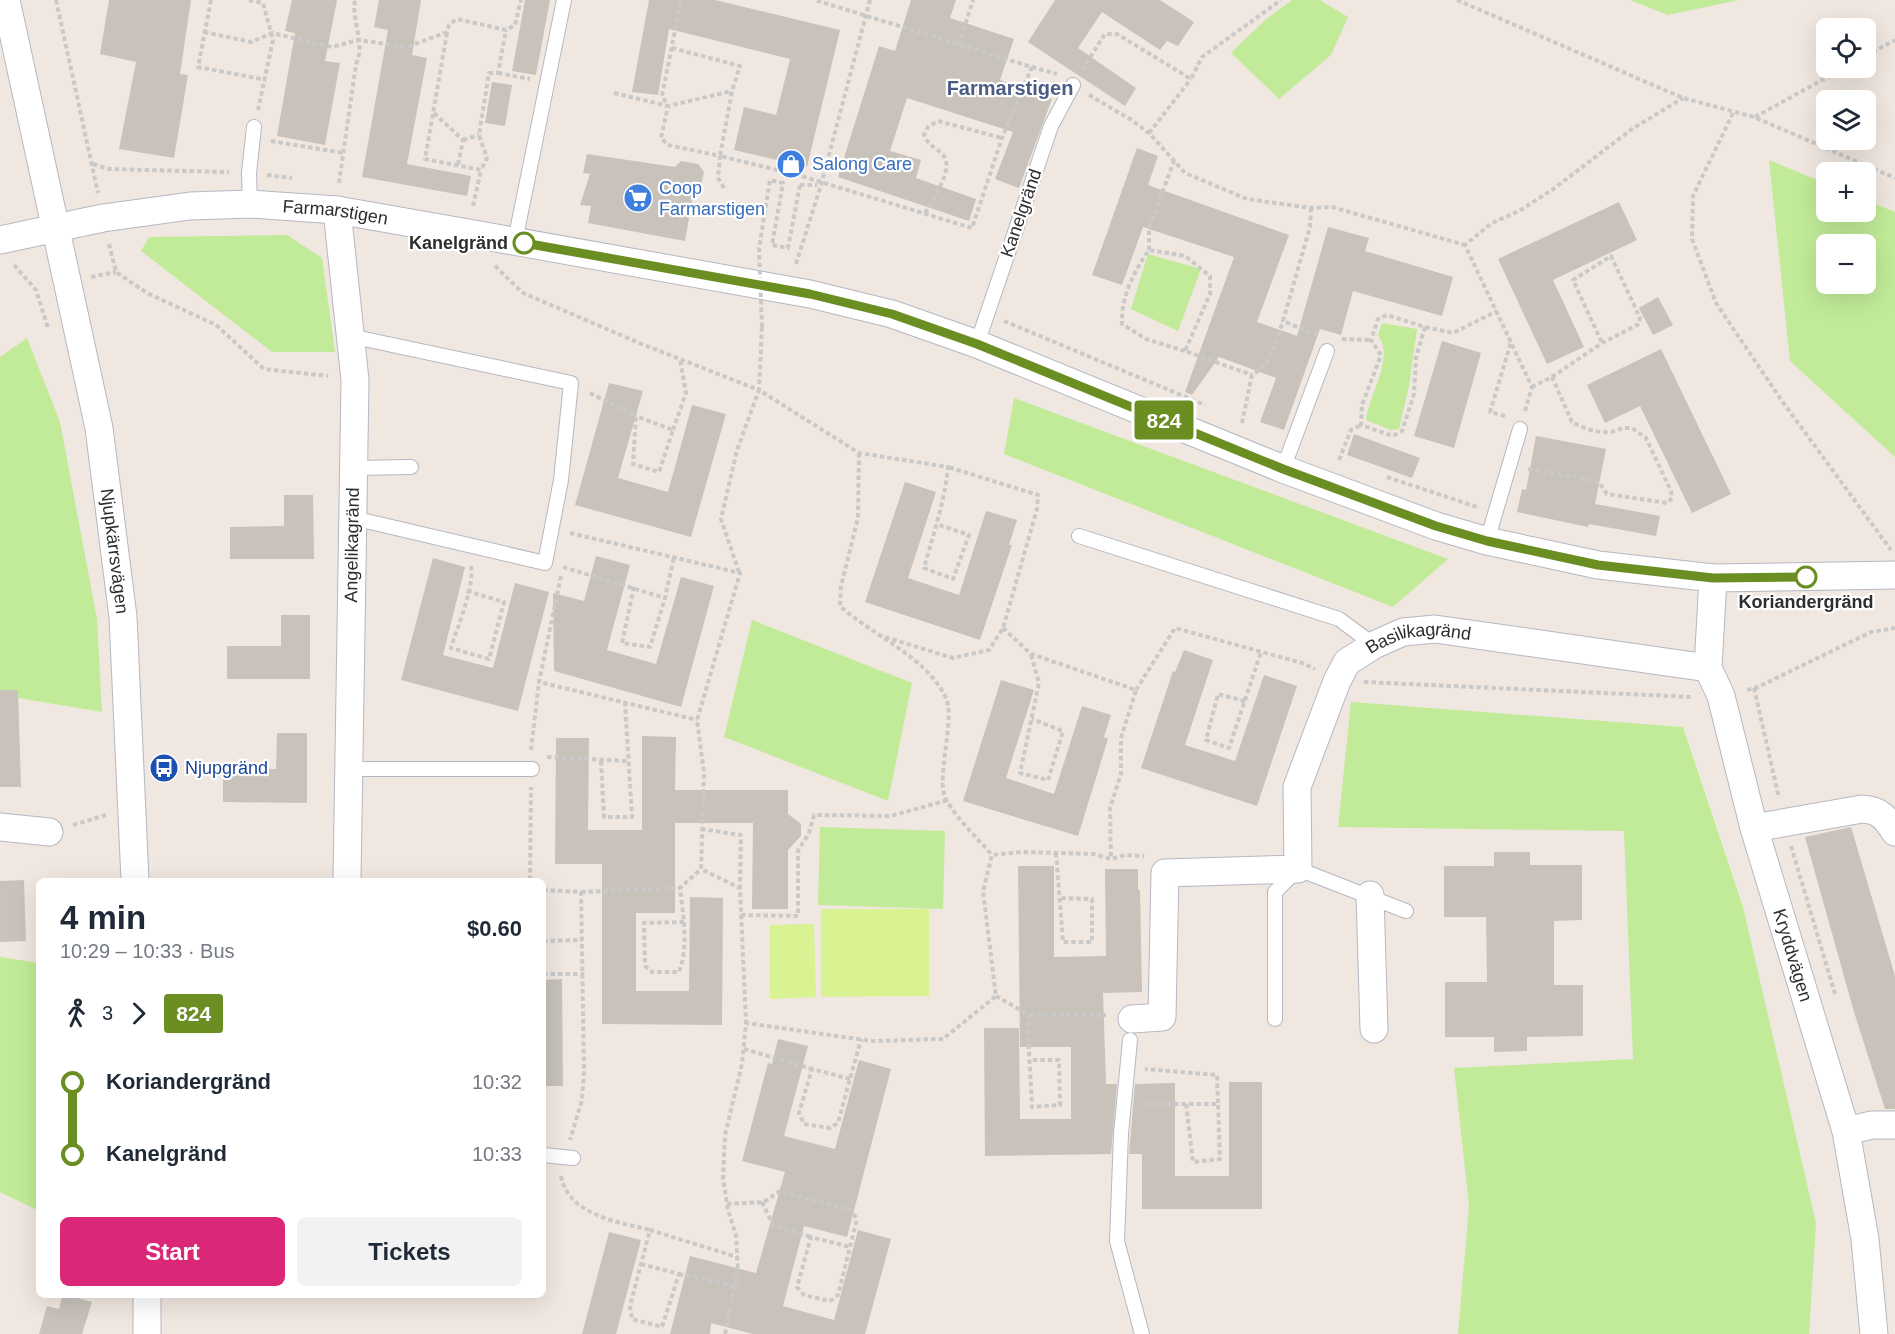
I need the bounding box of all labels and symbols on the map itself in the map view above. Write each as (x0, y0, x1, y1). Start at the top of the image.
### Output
district label: Farmarstigen (947, 77, 1073, 99)
shop icon: Salong Care (775, 148, 807, 180)
place label: Salong Care (812, 154, 912, 174)
street label: Kanelgränd (997, 166, 1045, 260)
place label: Coop Farmarstigen (659, 178, 765, 219)
supermarket icon: Coop Farmarstigen (622, 182, 654, 214)
street label: Farmarstigen (282, 196, 390, 229)
marker: Kanelgränd (513, 232, 535, 254)
place label: Kanelgränd (409, 233, 508, 253)
line badge: 824 (1130, 400, 1198, 440)
street label: Njupkärrsvägen (97, 487, 132, 615)
street label: Angelikagränd (341, 487, 363, 603)
marker: Koriandergränd (1795, 566, 1817, 588)
place label: Koriandergränd (1738, 592, 1874, 612)
street label: Basilikagränd (1362, 619, 1472, 658)
bus stop icon: Njupgränd (148, 752, 180, 784)
place label: Njupgränd (185, 758, 268, 778)
street label: Kryddvägen (1769, 906, 1816, 1004)

